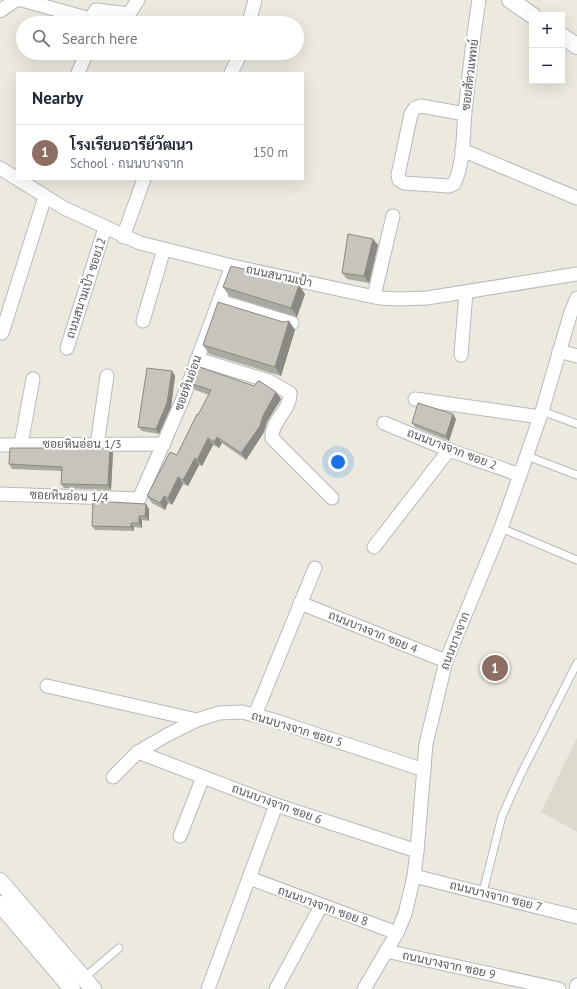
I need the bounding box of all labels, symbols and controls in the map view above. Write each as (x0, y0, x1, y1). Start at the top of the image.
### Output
map controls (529, 12, 565, 84)
button: + (529, 12, 565, 48)
search box (16, 16, 304, 60)
icon: search (30, 27, 52, 49)
text: Search here (62, 29, 138, 48)
street label: ซอยสัตวแพทย์ (458, 38, 481, 112)
button: − (529, 48, 565, 84)
text: Nearby (32, 87, 83, 109)
text: โรงเรียนอารีย์วัฒนา (70, 135, 193, 154)
text: 1 (41, 144, 49, 161)
text: 150 m (253, 144, 288, 161)
text: School · ถนนบางจาก (70, 155, 184, 172)
street label: ถนนสนามเป้า ซอย12 (62, 236, 109, 340)
street label: ถนนสนามเป้า (245, 261, 314, 290)
street label: ซอยหินอ่อน (171, 353, 205, 413)
street label: ถนนบางจาก ซอย 2 (405, 425, 499, 473)
street label: ซอยหินอ่อน 1/3 (43, 436, 121, 451)
your location (328, 452, 348, 472)
street label: ซอยหินอ่อน 1/4 (29, 487, 109, 504)
street label: ถนนบางจาก ซอย 4 (326, 607, 420, 656)
street label: ถนนบางจาก (437, 610, 472, 672)
pin: 1 (482, 653, 508, 683)
street label: ถนนบางจาก ซอย 5 (250, 707, 345, 750)
street label: ถนนบางจาก ซอย 6 (230, 780, 324, 827)
street label: ถนนบางจาก ซอย 7 (448, 877, 544, 914)
street label: ถนนบางจาก ซอย 8 (276, 882, 370, 929)
street label: ถนนบางจาก ซอย 9 (401, 947, 497, 982)

